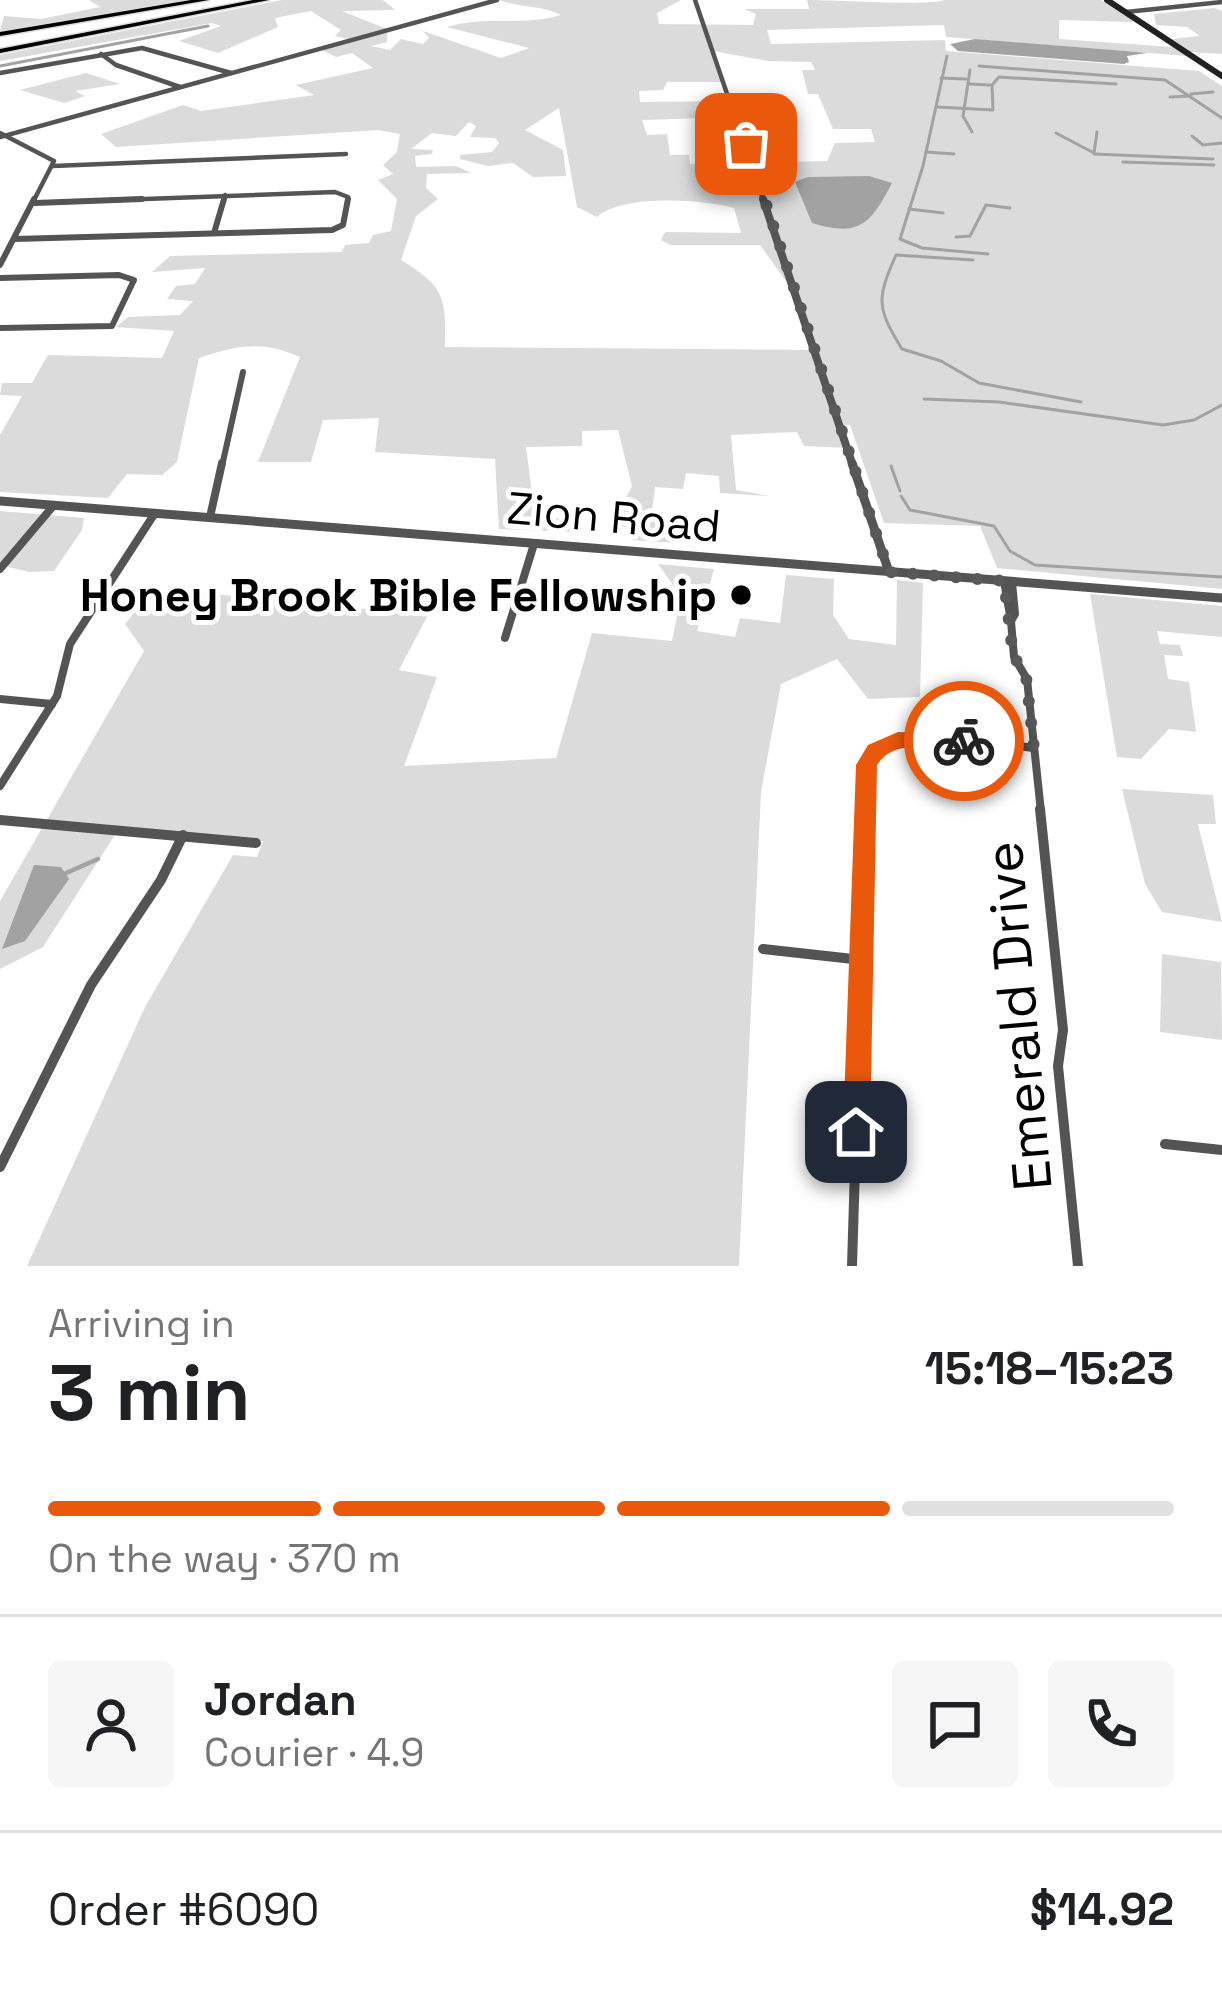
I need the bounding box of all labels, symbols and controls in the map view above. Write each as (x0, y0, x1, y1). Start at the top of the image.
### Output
pin (695, 93, 797, 195)
icon: bag (713, 111, 779, 177)
street label: Zion Road (505, 479, 723, 555)
place label: Honey Brook Bible Fellowship (80, 567, 717, 624)
marker: Honey Brook Bible Fellowship (728, 582, 754, 608)
courier (904, 681, 1024, 801)
icon: bike (931, 708, 997, 774)
street label: Emerald Drive (968, 838, 1068, 1194)
pin (805, 1081, 907, 1183)
icon: home (823, 1099, 889, 1165)
text: Arriving in (48, 1299, 235, 1348)
text: 15:18–15:23 (925, 1340, 1174, 1397)
text: 3 min (48, 1343, 251, 1443)
text: On the way · 370 m (48, 1534, 401, 1583)
button: person (48, 1661, 174, 1787)
button: chat (892, 1661, 1018, 1787)
button: phone (1048, 1661, 1174, 1787)
text: Jordan (204, 1671, 357, 1728)
text: Courier · 4.9 (204, 1728, 424, 1777)
text: Order #6090 (48, 1881, 319, 1938)
text: $14.92 (1030, 1881, 1174, 1938)

